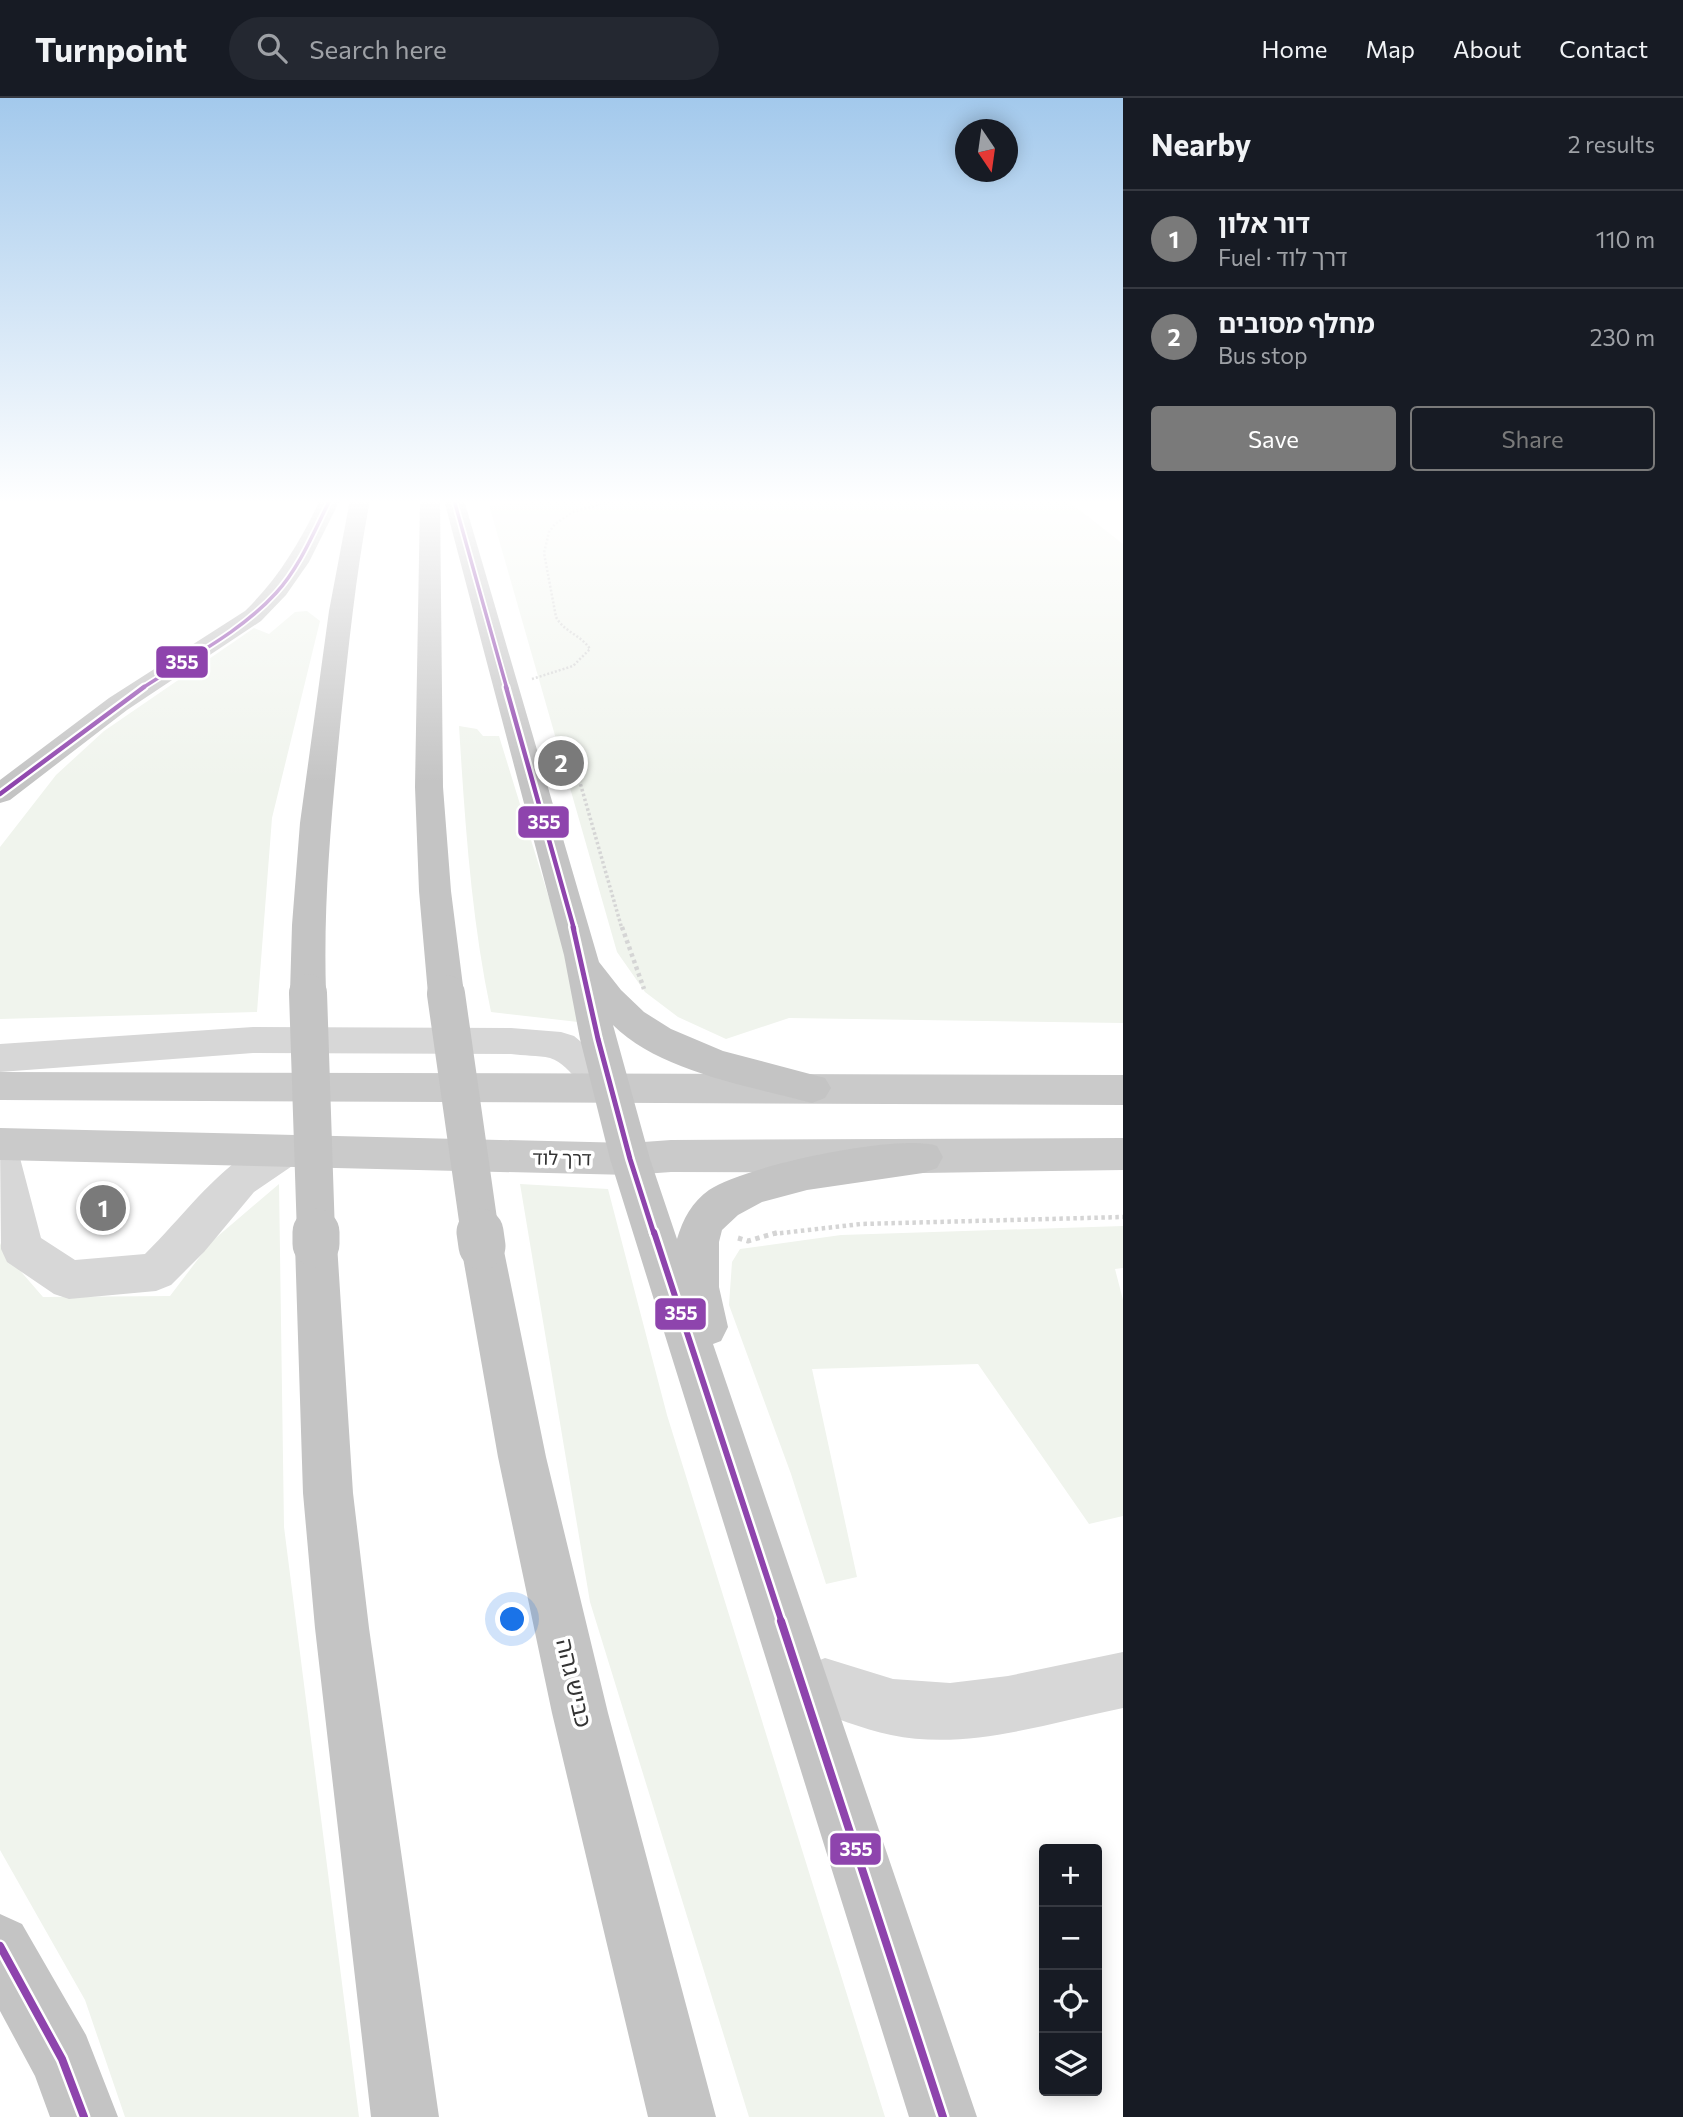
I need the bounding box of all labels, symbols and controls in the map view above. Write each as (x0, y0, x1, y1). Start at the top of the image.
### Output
search box (229, 17, 719, 80)
text: Turnpoint (35, 28, 187, 69)
icon: search (253, 29, 291, 67)
text: Search here (309, 33, 447, 64)
text: Home (1262, 34, 1328, 63)
text: Map (1366, 34, 1415, 63)
text: About (1453, 34, 1521, 63)
text: Contact (1559, 34, 1648, 63)
north arrow (955, 119, 1018, 182)
text: Nearby (1151, 125, 1251, 162)
text: 2 results (1568, 130, 1655, 158)
text: דור אלון (1218, 207, 1310, 238)
text: 1 (1169, 225, 1179, 253)
text: 110 m (1596, 225, 1655, 253)
text: Fuel · דרך לוד (1218, 243, 1348, 271)
text: מחלף מסובים (1218, 307, 1375, 338)
text: 2 (1167, 323, 1181, 351)
text: 230 m (1590, 323, 1655, 351)
text: Bus stop (1218, 341, 1308, 369)
button: Save (1151, 406, 1396, 471)
button: Share (1410, 406, 1655, 471)
line badge: 355 (155, 645, 209, 679)
text: 355 (165, 650, 199, 673)
pin: 2 (538, 737, 584, 789)
line badge: 355 (517, 805, 570, 839)
text: 355 (527, 810, 561, 833)
street label: דרך לוד (532, 1145, 592, 1170)
pin: 1 (80, 1182, 126, 1234)
line badge: 355 (654, 1297, 707, 1331)
text: 355 (664, 1301, 698, 1324)
your location (495, 1602, 529, 1636)
street label: כביש גהה (551, 1636, 599, 1730)
line badge: 355 (829, 1832, 882, 1866)
text: 355 (839, 1837, 873, 1860)
map controls (1039, 1844, 1102, 2096)
button: + (1039, 1844, 1102, 1907)
button: − (1039, 1907, 1102, 1970)
button: locate (1039, 1970, 1102, 2033)
button: layers (1039, 2033, 1102, 2096)

